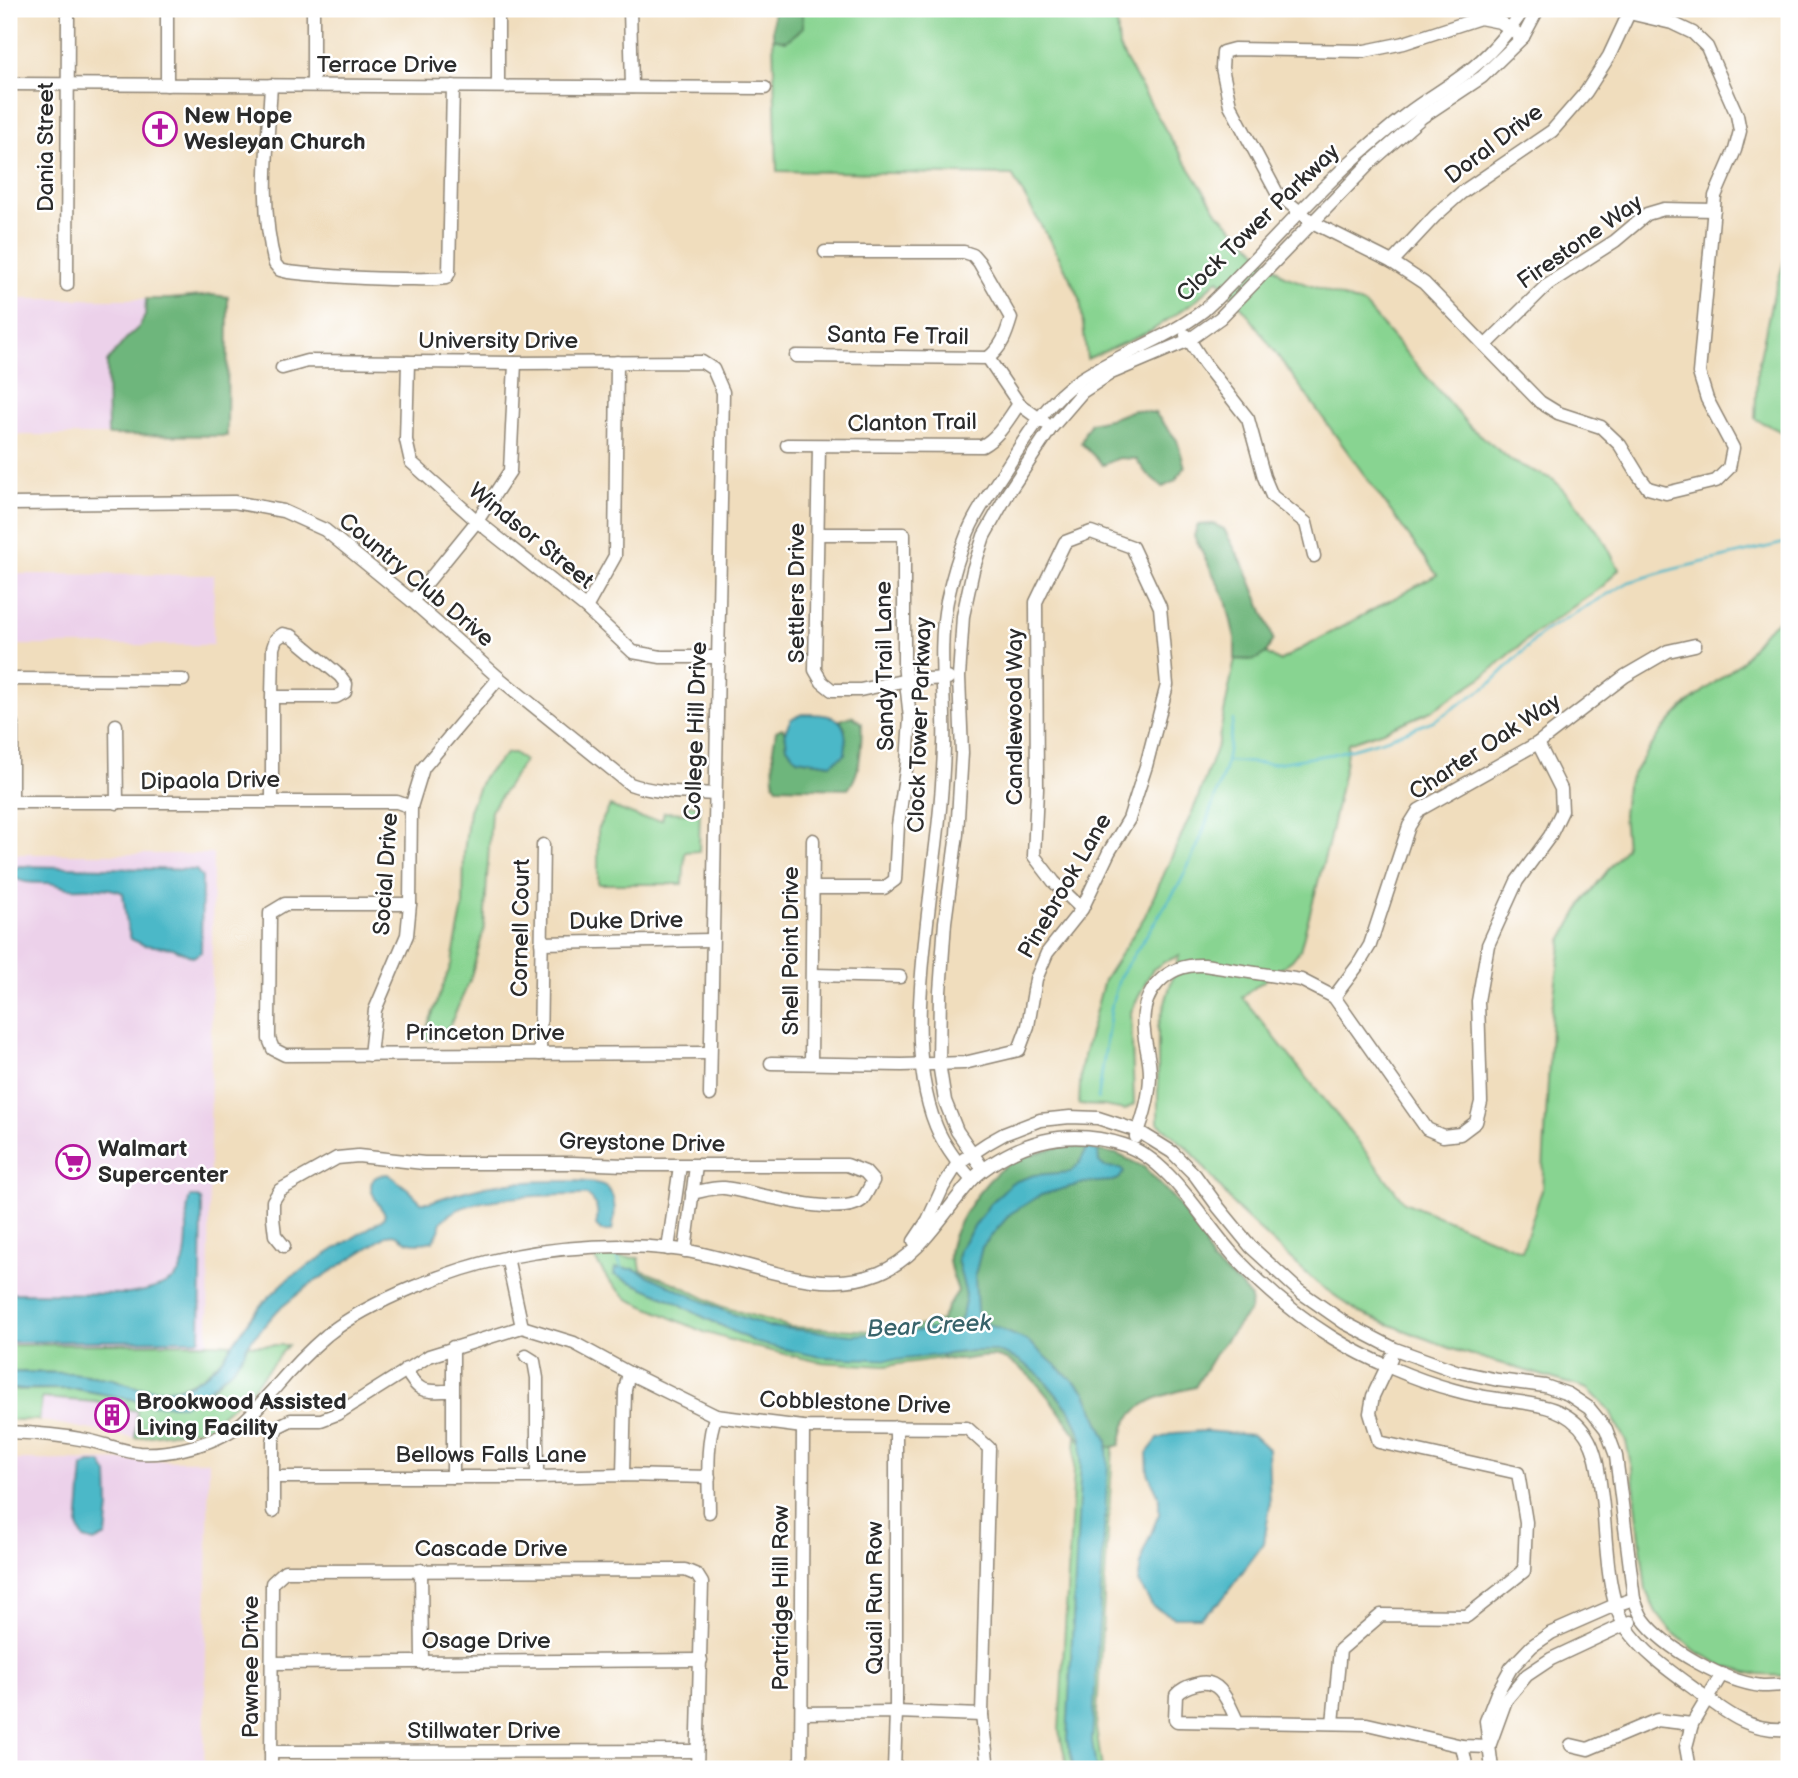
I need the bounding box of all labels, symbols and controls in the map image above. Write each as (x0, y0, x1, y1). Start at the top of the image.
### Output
street label: Terrace Drive (317, 51, 457, 79)
street label: Dania Street (32, 82, 60, 212)
street label: Doral Drive (1439, 98, 1549, 190)
place label: New Hope Wesleyan Church (184, 102, 366, 156)
church icon: New Hope Wesleyan Church (141, 110, 179, 148)
street label: Clock Tower Parkway (1171, 137, 1346, 308)
street label: Firestone Way (1512, 188, 1648, 295)
street label: Santa Fe Trail (827, 321, 969, 351)
street label: University Drive (418, 327, 578, 355)
street label: Clanton Trail (847, 408, 977, 438)
street label: Windsor Street (463, 477, 599, 595)
street label: Country Club Drive (333, 507, 499, 653)
street label: Settlers Drive (783, 523, 811, 663)
street label: Sandy Trail Lane (870, 581, 900, 751)
street label: Clock Tower Parkway (902, 616, 938, 833)
street label: Candlewood Way (1001, 628, 1029, 806)
street label: College Hill Drive (679, 641, 713, 821)
street label: Charter Oak Way (1404, 687, 1567, 806)
street label: Dipaola Drive (140, 766, 280, 796)
street label: Pinebrook Lane (1012, 808, 1118, 964)
street label: Social Drive (368, 812, 404, 936)
street label: Cornell Court (506, 859, 536, 997)
street label: Shell Point Drive (777, 866, 805, 1036)
street label: Duke Drive (569, 906, 683, 936)
street label: Princeton Drive (405, 1019, 565, 1047)
street label: Greystone Drive (559, 1128, 725, 1158)
place label: Walmart Supercenter (98, 1135, 229, 1189)
supermarket icon: Walmart Supercenter (54, 1143, 92, 1181)
water label: Bear Creek (866, 1308, 993, 1344)
street label: Cobblestone Drive (759, 1386, 951, 1420)
place label: Brookwood Assisted Living Facility (136, 1388, 347, 1442)
building icon: Brookwood Assisted Living Facility (93, 1396, 131, 1434)
street label: Bellows Falls Lane (395, 1441, 587, 1469)
street label: Partridge Hill Row (767, 1505, 795, 1691)
street label: Quail Run Row (861, 1521, 889, 1675)
street label: Cascade Drive (414, 1535, 568, 1563)
street label: Pawnee Drive (237, 1596, 265, 1738)
street label: Osage Drive (421, 1627, 551, 1655)
street label: Stillwater Drive (407, 1717, 561, 1745)

